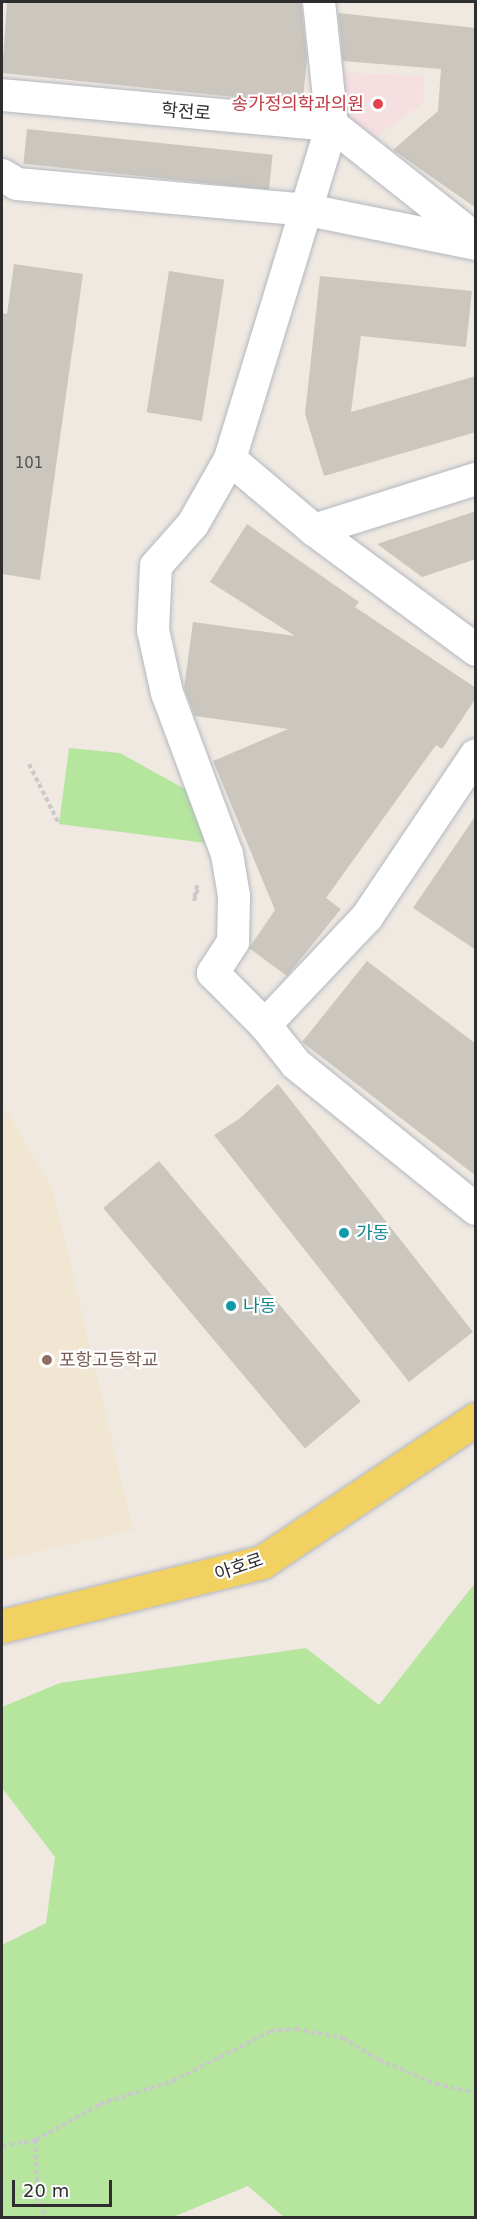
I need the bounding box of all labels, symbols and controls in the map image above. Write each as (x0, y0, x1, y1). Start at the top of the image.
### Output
place label: 송가정의학과의원 (232, 93, 364, 115)
marker: 송가정의학과의원 (369, 95, 387, 113)
street label: 학전로 (160, 99, 212, 125)
house number: 101 (15, 455, 43, 473)
place label: 가동 (356, 1222, 389, 1244)
marker: 가동 (337, 1226, 351, 1240)
place label: 나동 (243, 1295, 276, 1317)
marker: 나동 (224, 1299, 238, 1313)
place label: 포항고등학교 (59, 1349, 158, 1371)
marker: 포항고등학교 (40, 1353, 54, 1367)
street label: 아호로 (212, 1549, 266, 1585)
scale bar (15, 2168, 116, 2206)
text: 20 m (23, 2180, 69, 2201)

